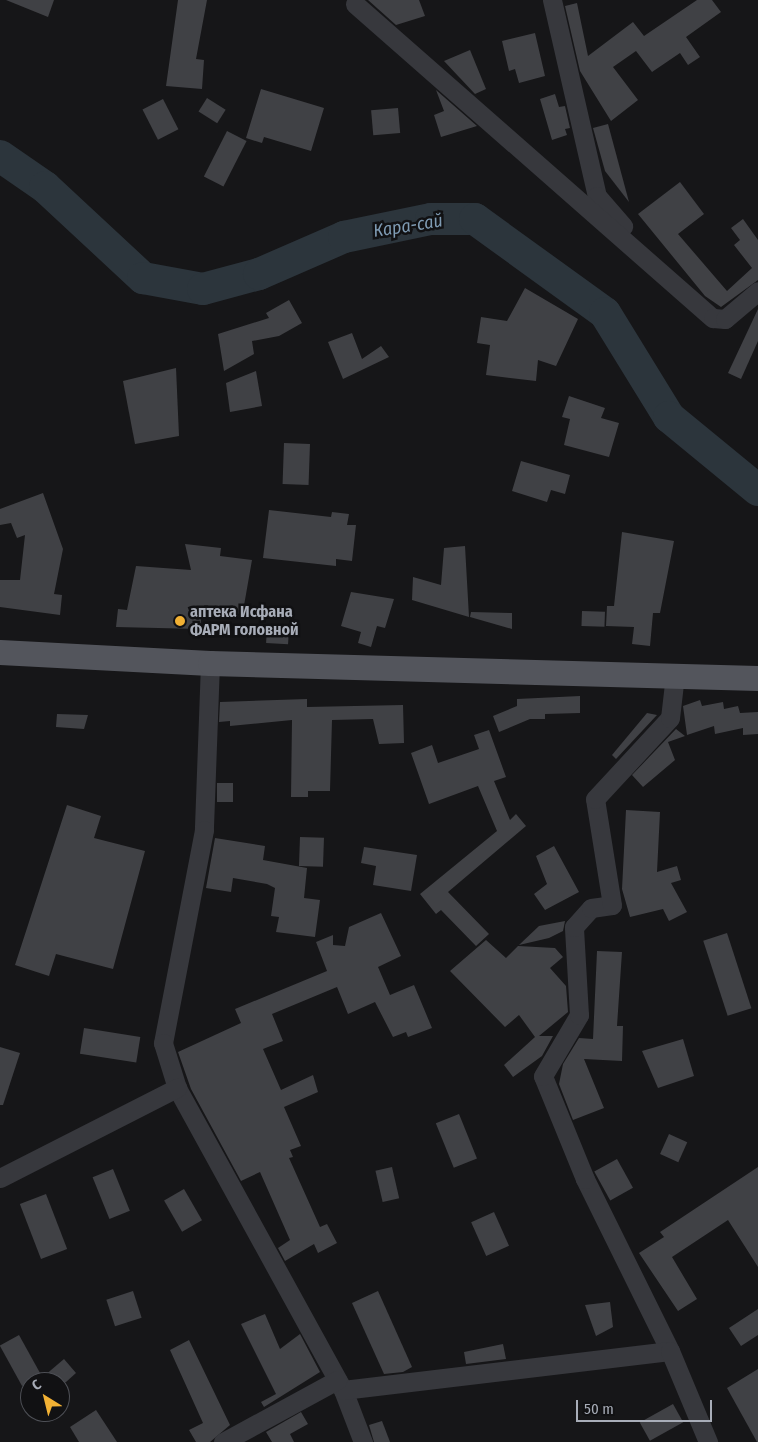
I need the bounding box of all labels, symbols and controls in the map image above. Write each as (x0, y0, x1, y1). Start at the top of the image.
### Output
water label: Кара-сай (372, 210, 444, 242)
place label: аптека Исфана ФАРМ головной (190, 602, 299, 640)
marker: аптека Исфана ФАРМ головной (174, 615, 186, 627)
north arrow (20, 1372, 70, 1422)
text: С (29, 1376, 44, 1394)
scale bar (578, 1390, 714, 1422)
text: 50 m (584, 1400, 614, 1418)

